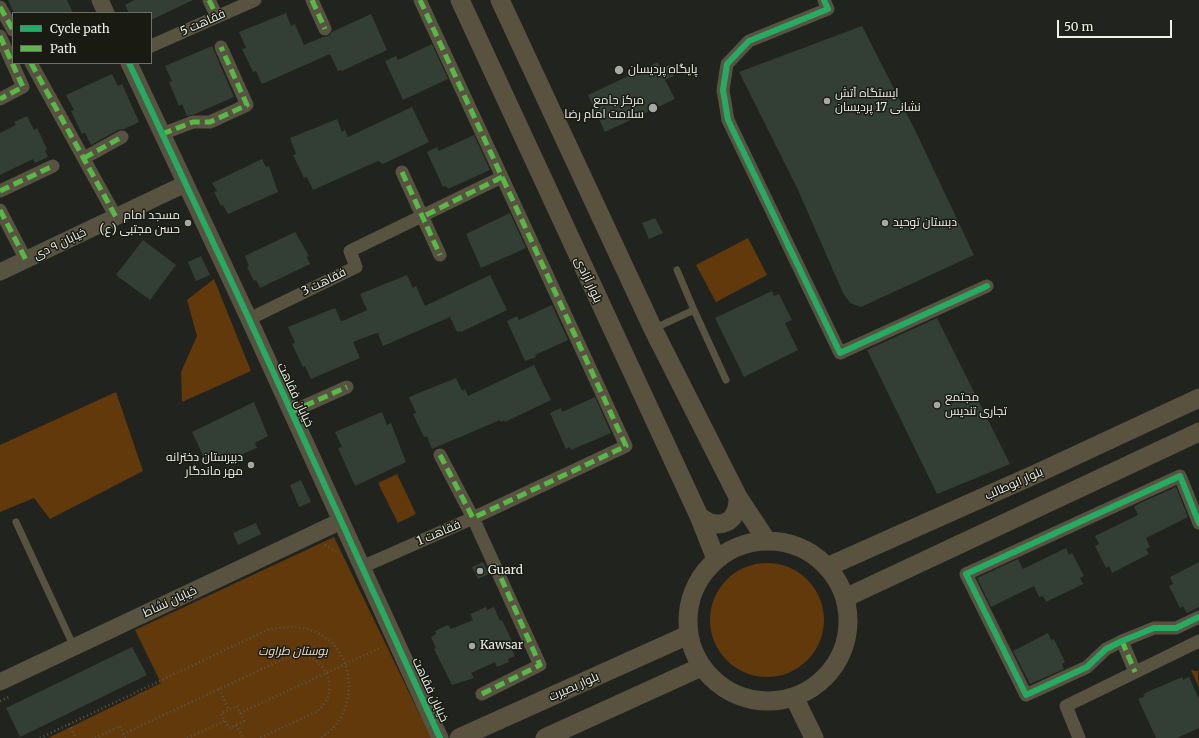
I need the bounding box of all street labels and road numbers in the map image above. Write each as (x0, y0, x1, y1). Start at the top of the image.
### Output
street label: فقاهت 5 (178, 7, 228, 39)
street label: خیابان ۹ دی (31, 225, 89, 263)
street label: بلوار آزادی (571, 255, 605, 305)
street label: فقاهت 3 (299, 265, 349, 299)
street label: خیابان فقاهت (274, 361, 316, 429)
street label: بلوار ابوطالب (983, 465, 1045, 503)
street label: فقاهت 1 (415, 517, 463, 549)
street label: خیابان نشاط (141, 583, 199, 621)
street label: خیابان فقاهت (409, 656, 451, 724)
street label: بلوار بصیرت (547, 670, 601, 704)

